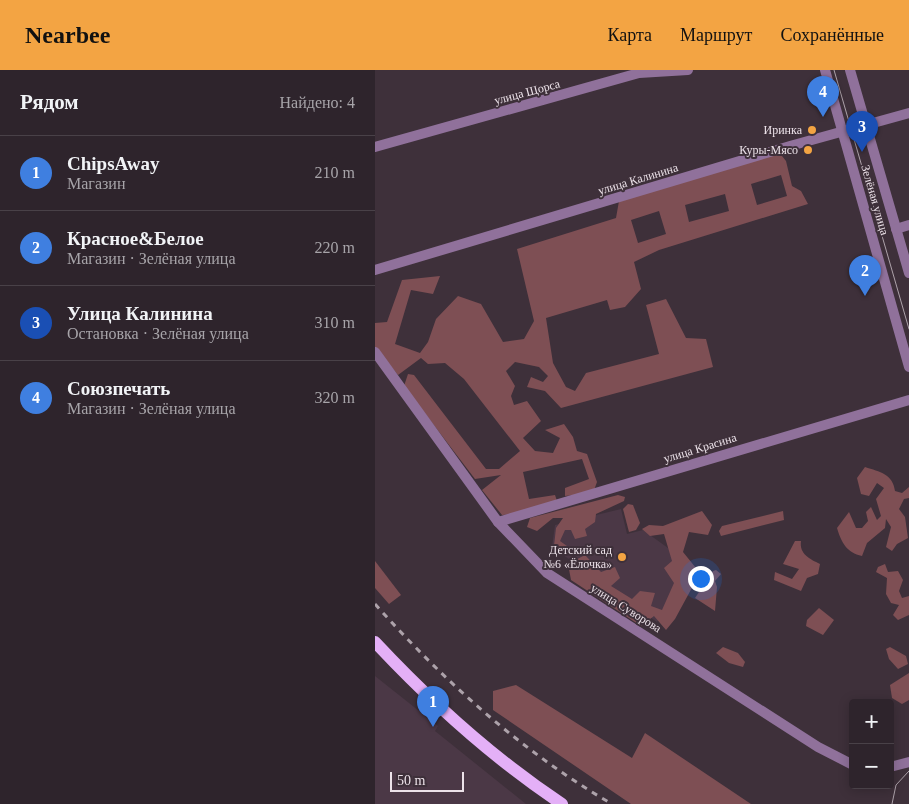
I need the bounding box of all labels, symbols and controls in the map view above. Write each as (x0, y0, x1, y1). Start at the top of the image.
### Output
text: Nearbee (25, 22, 110, 48)
text: Карта (607, 25, 652, 45)
text: Маршрут (680, 25, 752, 45)
text: Сохранённые (780, 25, 884, 45)
street label: улица Щорса (493, 76, 562, 108)
pin: 4 (807, 76, 839, 117)
text: Рядом (20, 90, 79, 114)
text: Найдено: 4 (280, 94, 355, 111)
pin: 3 (846, 111, 878, 152)
place label: Иринка (764, 123, 803, 137)
marker: Иринка (806, 124, 818, 136)
place label: Куры-Мясо (739, 143, 798, 157)
marker: Куры-Мясо (802, 144, 814, 156)
text: ChipsAway (67, 153, 160, 174)
street label: улица Калинина (596, 160, 680, 198)
street label: Зелёная улица (858, 163, 892, 237)
text: 1 (32, 164, 40, 181)
text: 210 m (315, 164, 355, 181)
text: Магазин (67, 175, 125, 192)
text: Красное&Белое (67, 228, 204, 249)
text: 2 (32, 239, 40, 256)
text: 220 m (315, 239, 355, 256)
text: Магазин · Зелёная улица (67, 250, 236, 267)
pin: 2 (849, 255, 881, 296)
text: Улица Калинина (67, 303, 213, 324)
text: 3 (32, 314, 40, 331)
text: 310 m (315, 314, 355, 331)
text: Остановка · Зелёная улица (67, 325, 249, 342)
text: Союзпечать (67, 378, 170, 399)
text: 4 (32, 389, 40, 406)
text: 320 m (315, 389, 355, 406)
text: Магазин · Зелёная улица (67, 400, 236, 417)
street label: улица Красина (662, 430, 739, 466)
place label: Детский сад №6 «Ёлочка» (544, 543, 612, 571)
marker: Детский сад №6 «Ёлочка» (616, 551, 628, 563)
your location (688, 566, 714, 592)
street label: улица Суворова (588, 581, 665, 636)
pin: 1 (417, 686, 449, 727)
map controls (849, 699, 894, 789)
button: + (849, 699, 894, 744)
button: − (849, 744, 894, 789)
scale bar (390, 769, 464, 792)
text: 50 m (397, 773, 425, 788)

